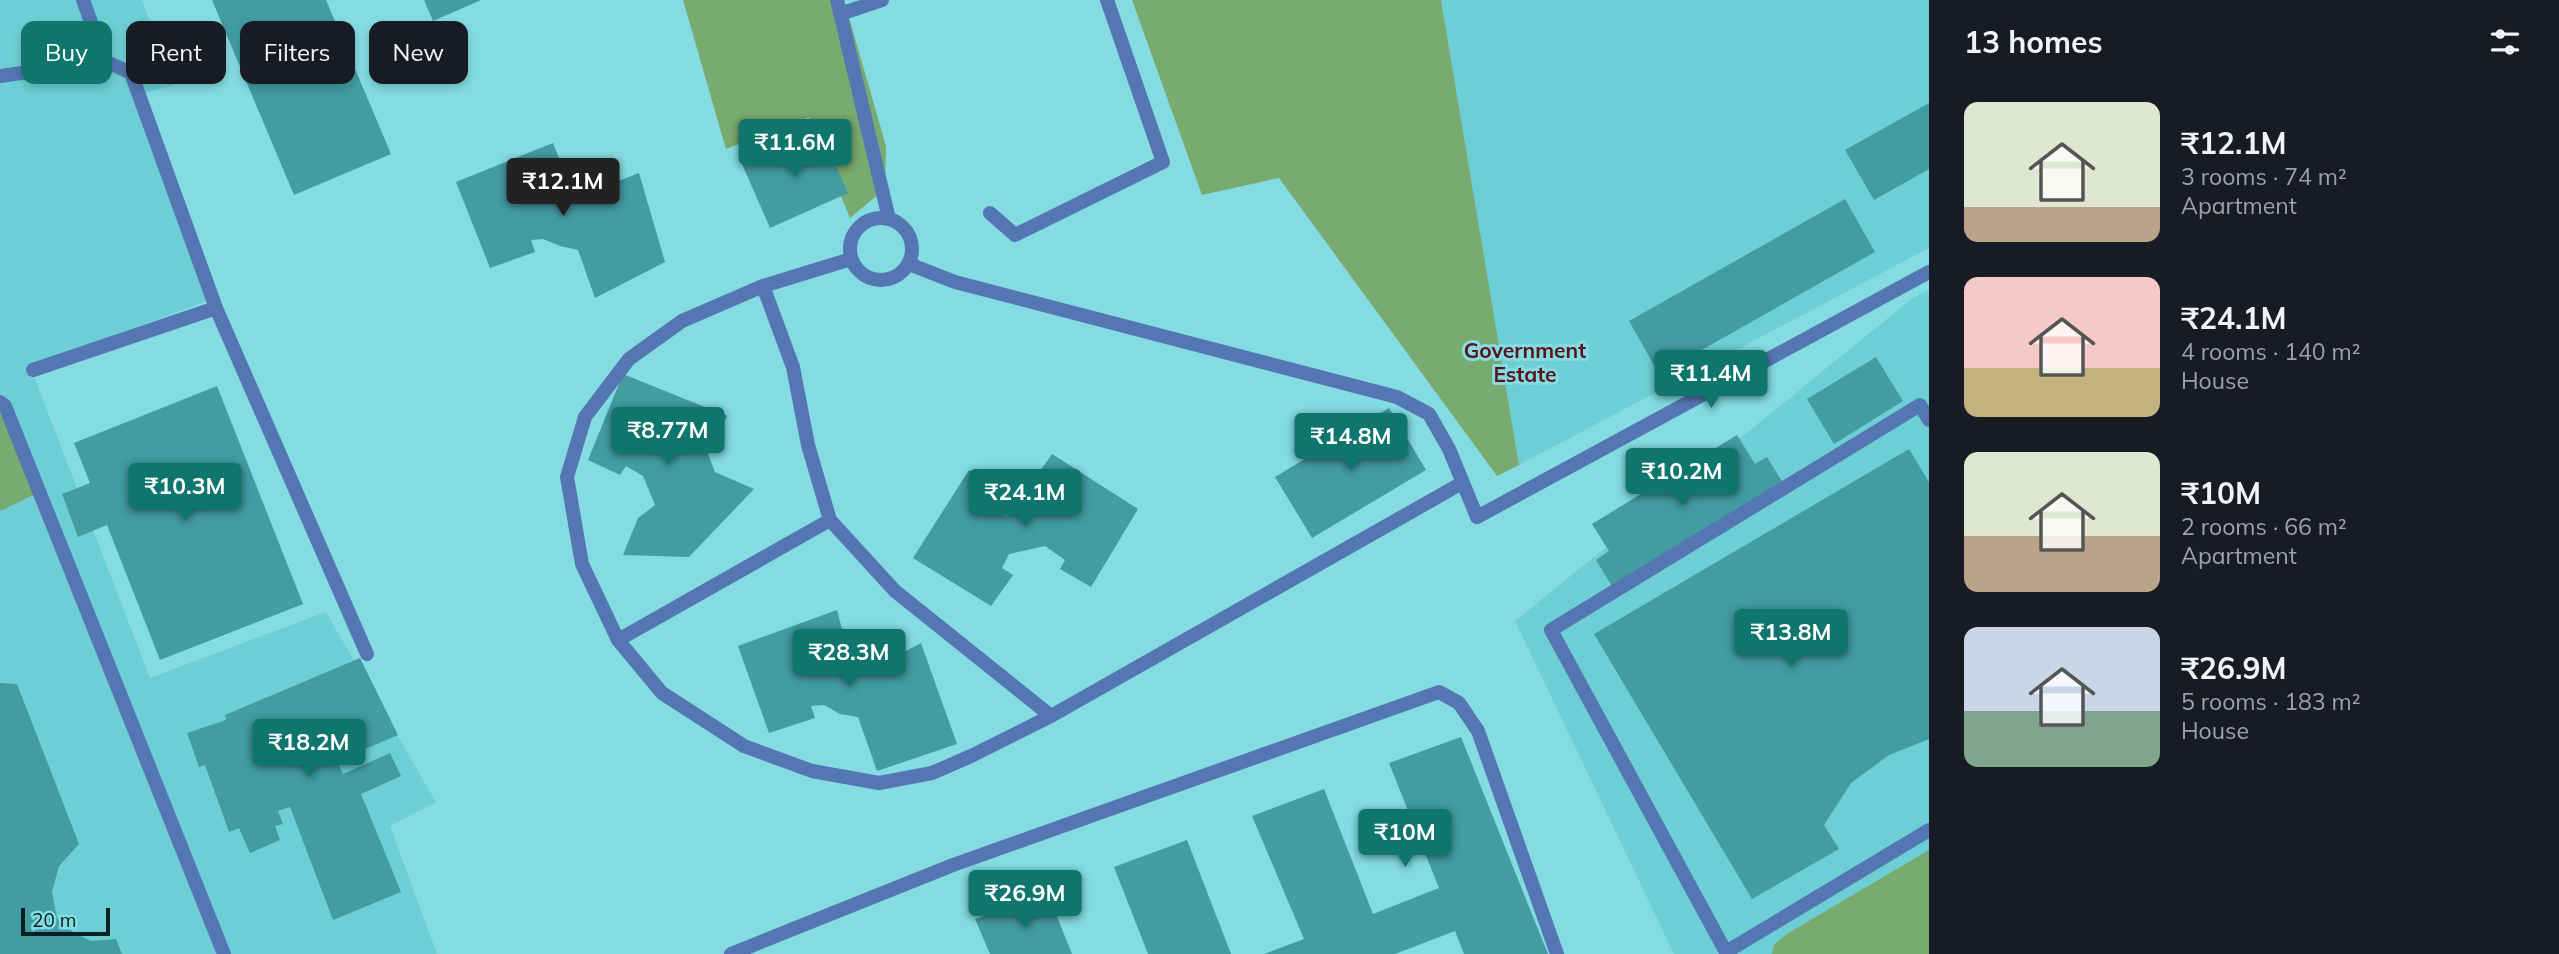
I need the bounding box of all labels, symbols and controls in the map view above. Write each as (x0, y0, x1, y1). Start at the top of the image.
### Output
chip: Buy (21, 21, 112, 84)
chip: Rent (126, 21, 226, 84)
chip: Filters (240, 21, 355, 84)
chip: New (369, 21, 468, 84)
text: 13 homes (1964, 23, 2103, 61)
icon: filters (2486, 23, 2524, 61)
pin: ₹11.6M (738, 120, 852, 179)
text: ₹12.1M (2181, 124, 2287, 162)
text: ₹11.6M (755, 127, 835, 156)
icon: home (2020, 130, 2104, 214)
pin: ₹12.1M (506, 158, 620, 218)
text: 3 rooms · 74 m² (2181, 162, 2347, 191)
text: ₹12.1M (523, 166, 603, 195)
text: Apartment (2181, 191, 2297, 220)
text: ₹24.1M (2181, 299, 2287, 337)
icon: home (2020, 305, 2104, 389)
district label: Government Estate (1464, 337, 1586, 387)
text: 4 rooms · 140 m² (2181, 337, 2361, 366)
pin: ₹11.4M (1654, 350, 1768, 410)
text: ₹11.4M (1671, 358, 1751, 387)
text: House (2181, 366, 2249, 395)
pin: ₹8.77M (611, 407, 725, 467)
pin: ₹14.8M (1294, 414, 1408, 473)
text: ₹8.77M (628, 415, 708, 444)
text: ₹14.8M (1311, 421, 1391, 450)
pin: ₹10.2M (1625, 448, 1739, 508)
text: ₹10.2M (1642, 456, 1722, 485)
pin: ₹10.3M (128, 463, 242, 523)
pin: ₹24.1M (968, 470, 1082, 529)
text: ₹10.3M (145, 471, 225, 500)
text: ₹10M (2181, 474, 2261, 512)
text: ₹24.1M (985, 477, 1065, 506)
icon: home (2020, 480, 2104, 564)
text: 2 rooms · 66 m² (2181, 512, 2347, 541)
text: Apartment (2181, 541, 2297, 570)
pin: ₹13.8M (1734, 610, 1848, 669)
text: ₹13.8M (1751, 617, 1831, 646)
pin: ₹28.3M (792, 630, 906, 689)
text: ₹28.3M (809, 637, 889, 666)
text: ₹26.9M (2181, 649, 2287, 687)
icon: home (2020, 655, 2104, 739)
text: 5 rooms · 183 m² (2181, 687, 2361, 716)
text: House (2181, 716, 2249, 745)
pin: ₹18.2M (252, 720, 366, 779)
text: ₹18.2M (269, 727, 349, 756)
pin: ₹10M (1364, 810, 1446, 869)
text: ₹10M (1374, 817, 1436, 846)
pin: ₹26.9M (968, 870, 1082, 930)
text: ₹26.9M (985, 878, 1065, 907)
scale bar (21, 905, 110, 937)
text: 20 m (32, 908, 76, 932)

